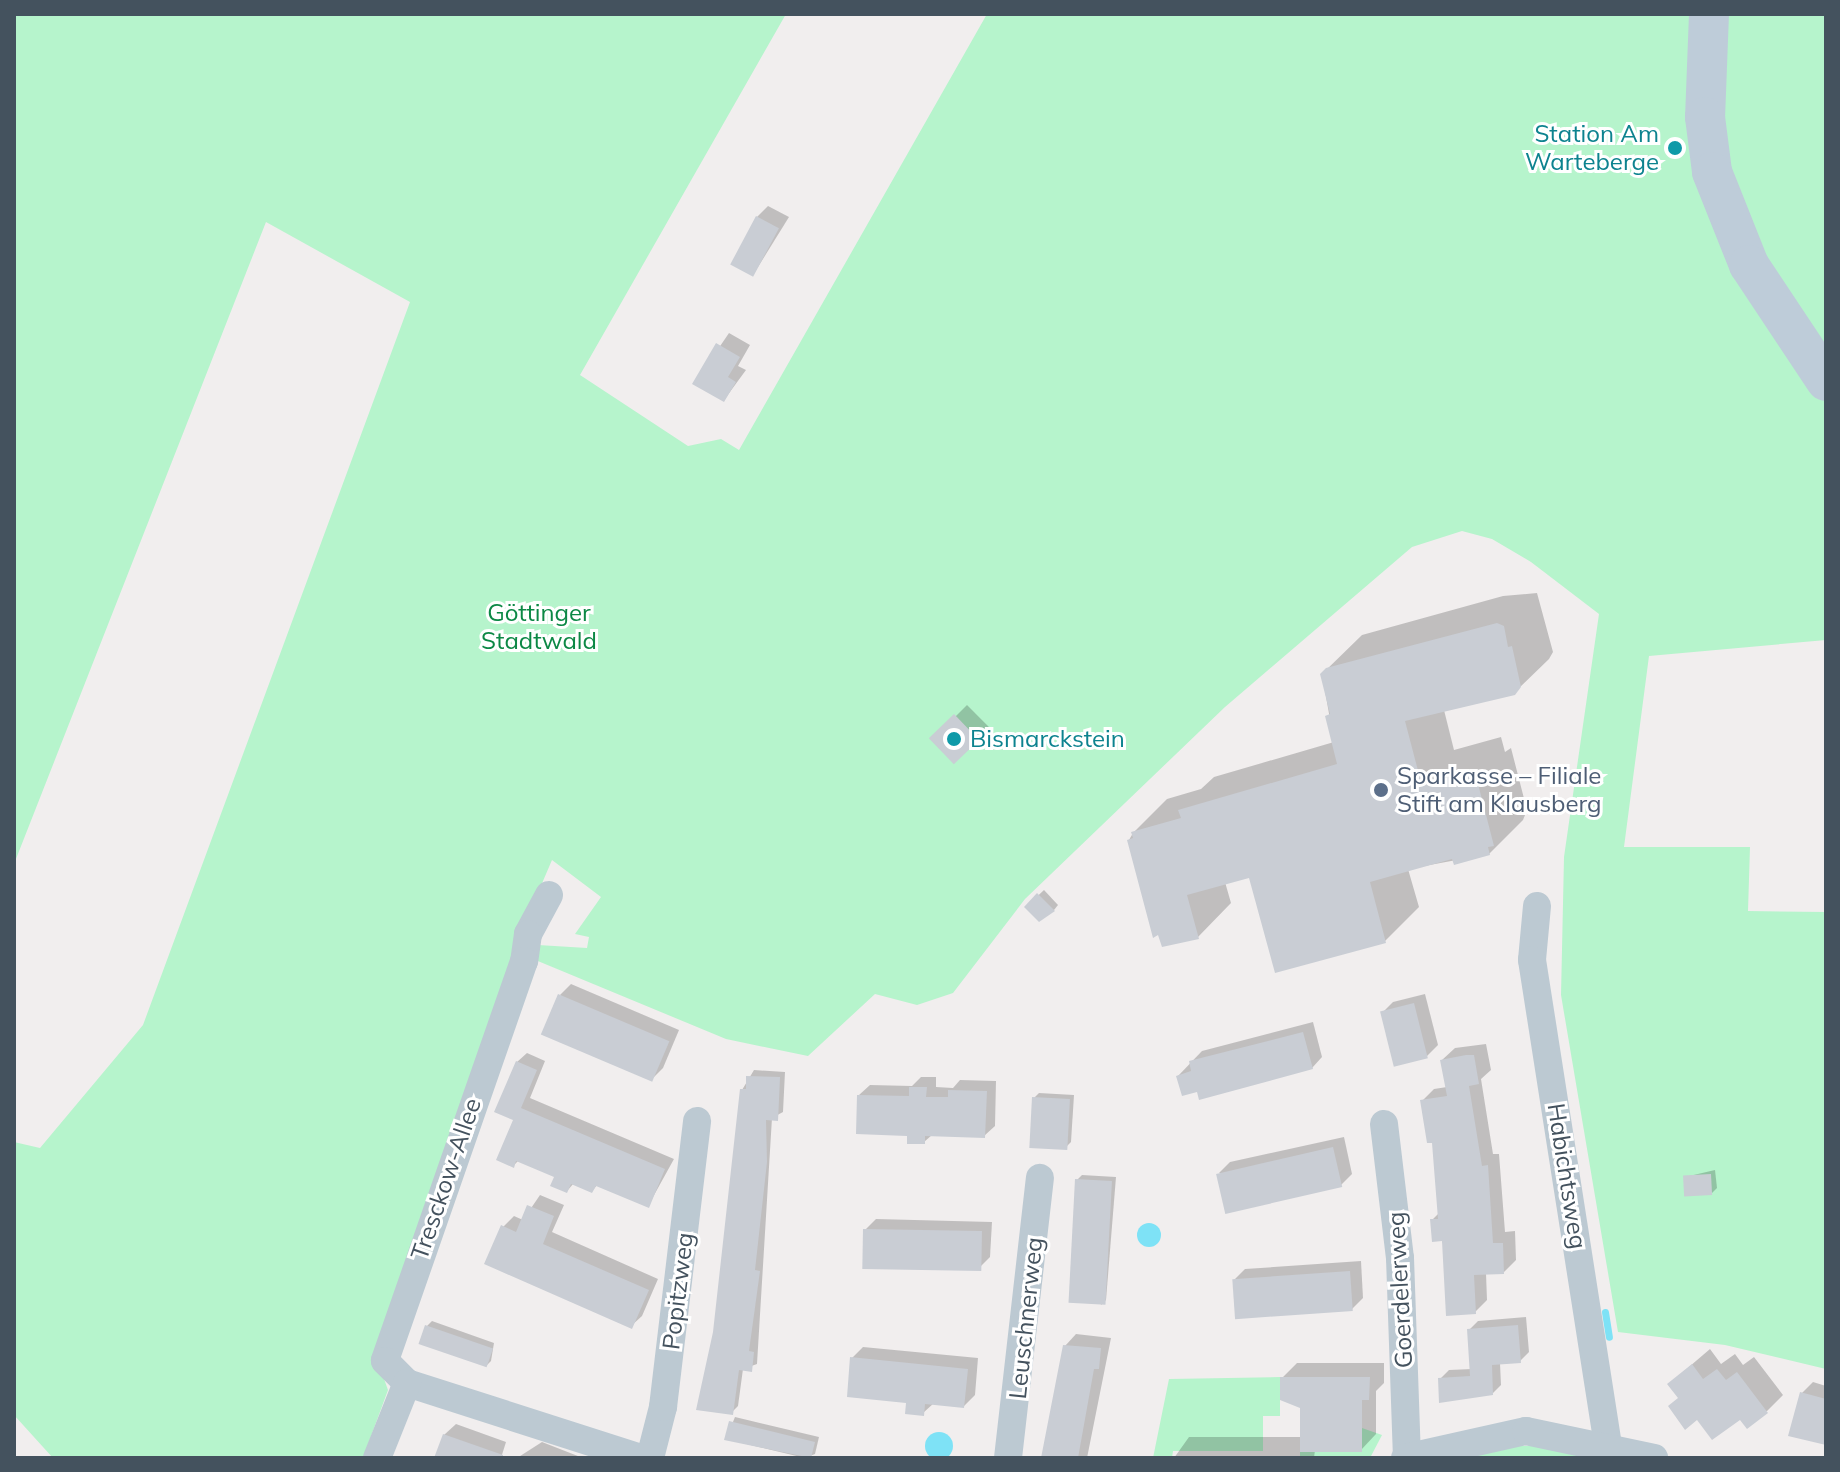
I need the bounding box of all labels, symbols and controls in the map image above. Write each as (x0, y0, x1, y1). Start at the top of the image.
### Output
place label: Station Am Warteberge (1525, 120, 1659, 176)
marker: Station Am Warteberge (1666, 139, 1684, 157)
park label: Göttinger Stadtwald (481, 599, 597, 655)
place label: Bismarckstein (970, 725, 1125, 753)
marker: Bismarckstein (945, 730, 963, 748)
place label: Sparkasse – Filiale Stift am Klausberg (1397, 762, 1602, 818)
marker: Sparkasse – Filiale Stift am Klausberg (1372, 781, 1390, 799)
street label: Tresckow-Allee (405, 1094, 487, 1264)
street label: Habichtsweg (1541, 1101, 1593, 1251)
street label: Goerdelerweg (1382, 1211, 1418, 1369)
street label: Popitzweg (657, 1231, 699, 1351)
street label: Leuschnerweg (1003, 1236, 1049, 1400)

